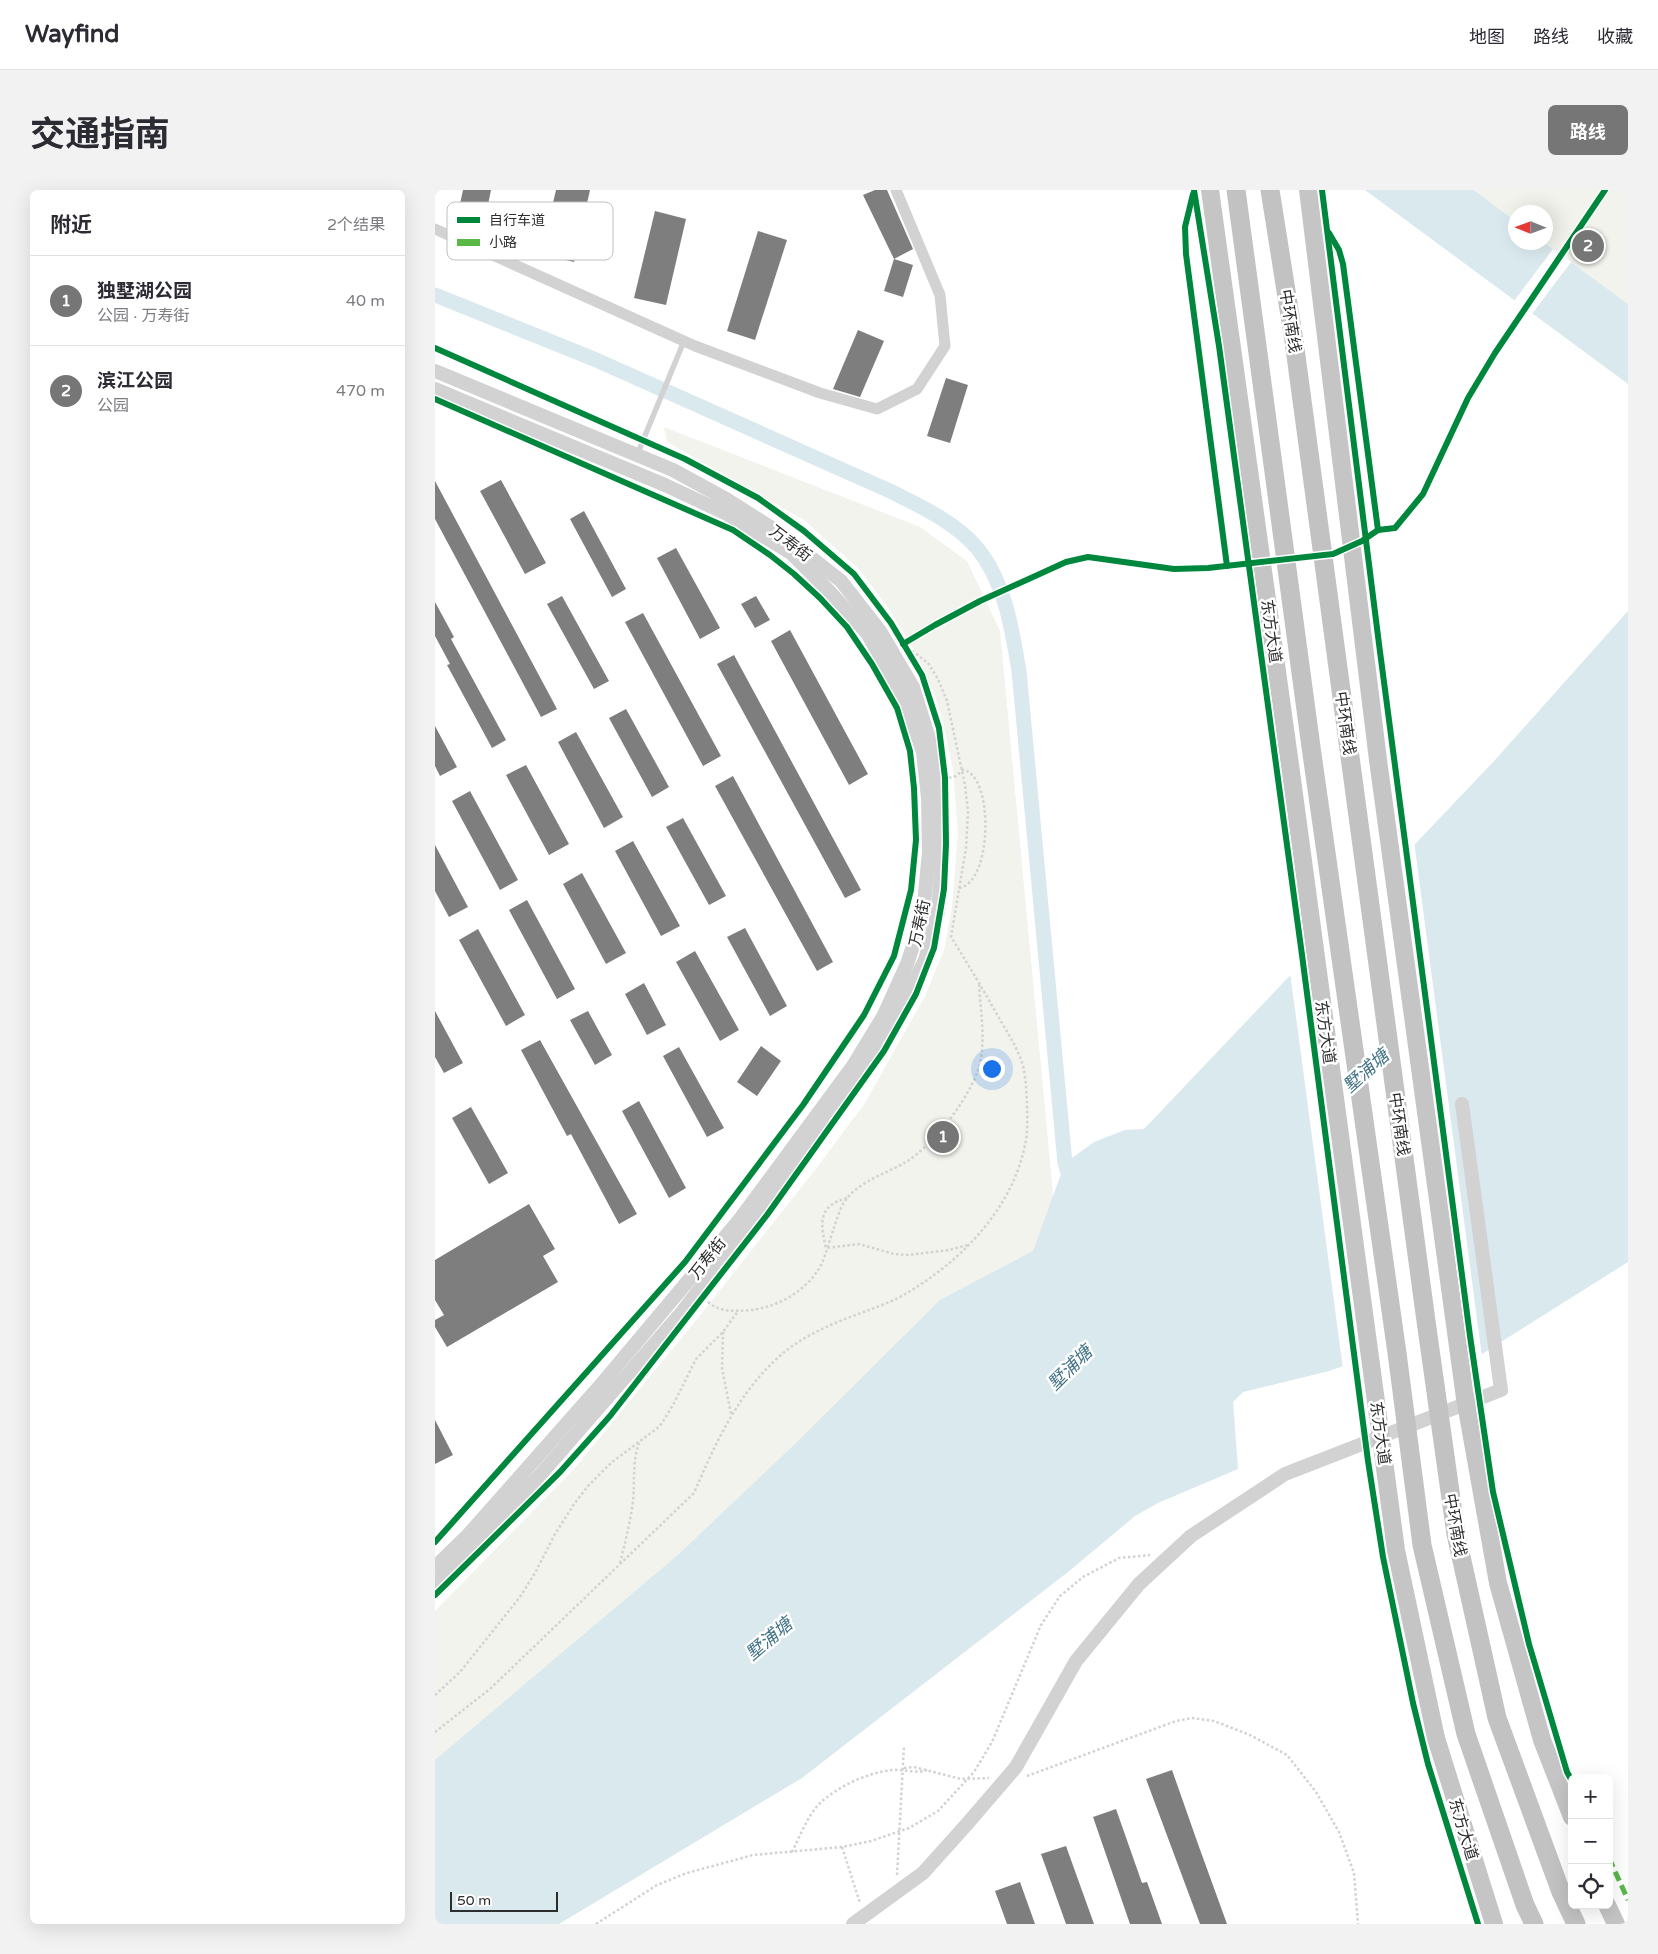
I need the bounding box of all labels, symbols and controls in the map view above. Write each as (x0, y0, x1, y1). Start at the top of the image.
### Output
text: Wayfind (25, 20, 120, 49)
text: 地图 (1469, 26, 1505, 48)
text: 路线 (1533, 26, 1569, 48)
text: 收藏 (1597, 26, 1633, 48)
button: 路线 (1548, 105, 1628, 155)
text: 交通指南 (30, 114, 170, 156)
legend (447, 202, 613, 260)
north arrow (1508, 205, 1553, 250)
text: 自行车道 (489, 212, 545, 229)
text: 附近 (50, 213, 92, 238)
text: 2个结果 (327, 215, 385, 235)
pin: 2 (1572, 227, 1604, 265)
text: 小路 (489, 234, 517, 251)
text: 独墅湖公园 (97, 280, 192, 302)
street label: 中环南线 (1275, 288, 1305, 354)
text: 1 (61, 291, 71, 311)
text: 40 m (346, 291, 385, 311)
text: 公园 · 万寿街 (97, 306, 189, 326)
text: 滨江公园 (97, 370, 173, 392)
text: 2 (61, 381, 71, 401)
text: 470 m (336, 381, 385, 401)
text: 公园 (97, 396, 129, 416)
street label: 万寿街 (765, 521, 816, 566)
street label: 东方大道 (1257, 598, 1285, 664)
street label: 中环南线 (1331, 690, 1359, 756)
street label: 万寿街 (905, 898, 935, 949)
street label: 东方大道 (1311, 999, 1339, 1065)
water label: 墅浦塘 (1339, 1043, 1396, 1097)
your location (979, 1056, 1005, 1082)
street label: 中环南线 (1385, 1091, 1413, 1157)
pin: 1 (927, 1118, 959, 1156)
street label: 万寿街 (685, 1234, 730, 1284)
water label: 墅浦塘 (1043, 1339, 1099, 1395)
street label: 东方大道 (1366, 1400, 1394, 1466)
street label: 中环南线 (1440, 1492, 1470, 1558)
water label: 墅浦塘 (741, 1611, 799, 1665)
map controls (1568, 1774, 1613, 1909)
button: + (1568, 1774, 1613, 1819)
street label: 东方大道 (1444, 1796, 1482, 1863)
button: − (1568, 1819, 1613, 1864)
button: locate (1568, 1864, 1613, 1909)
scale bar (450, 1889, 557, 1912)
text: 50 m (457, 1892, 491, 1909)

